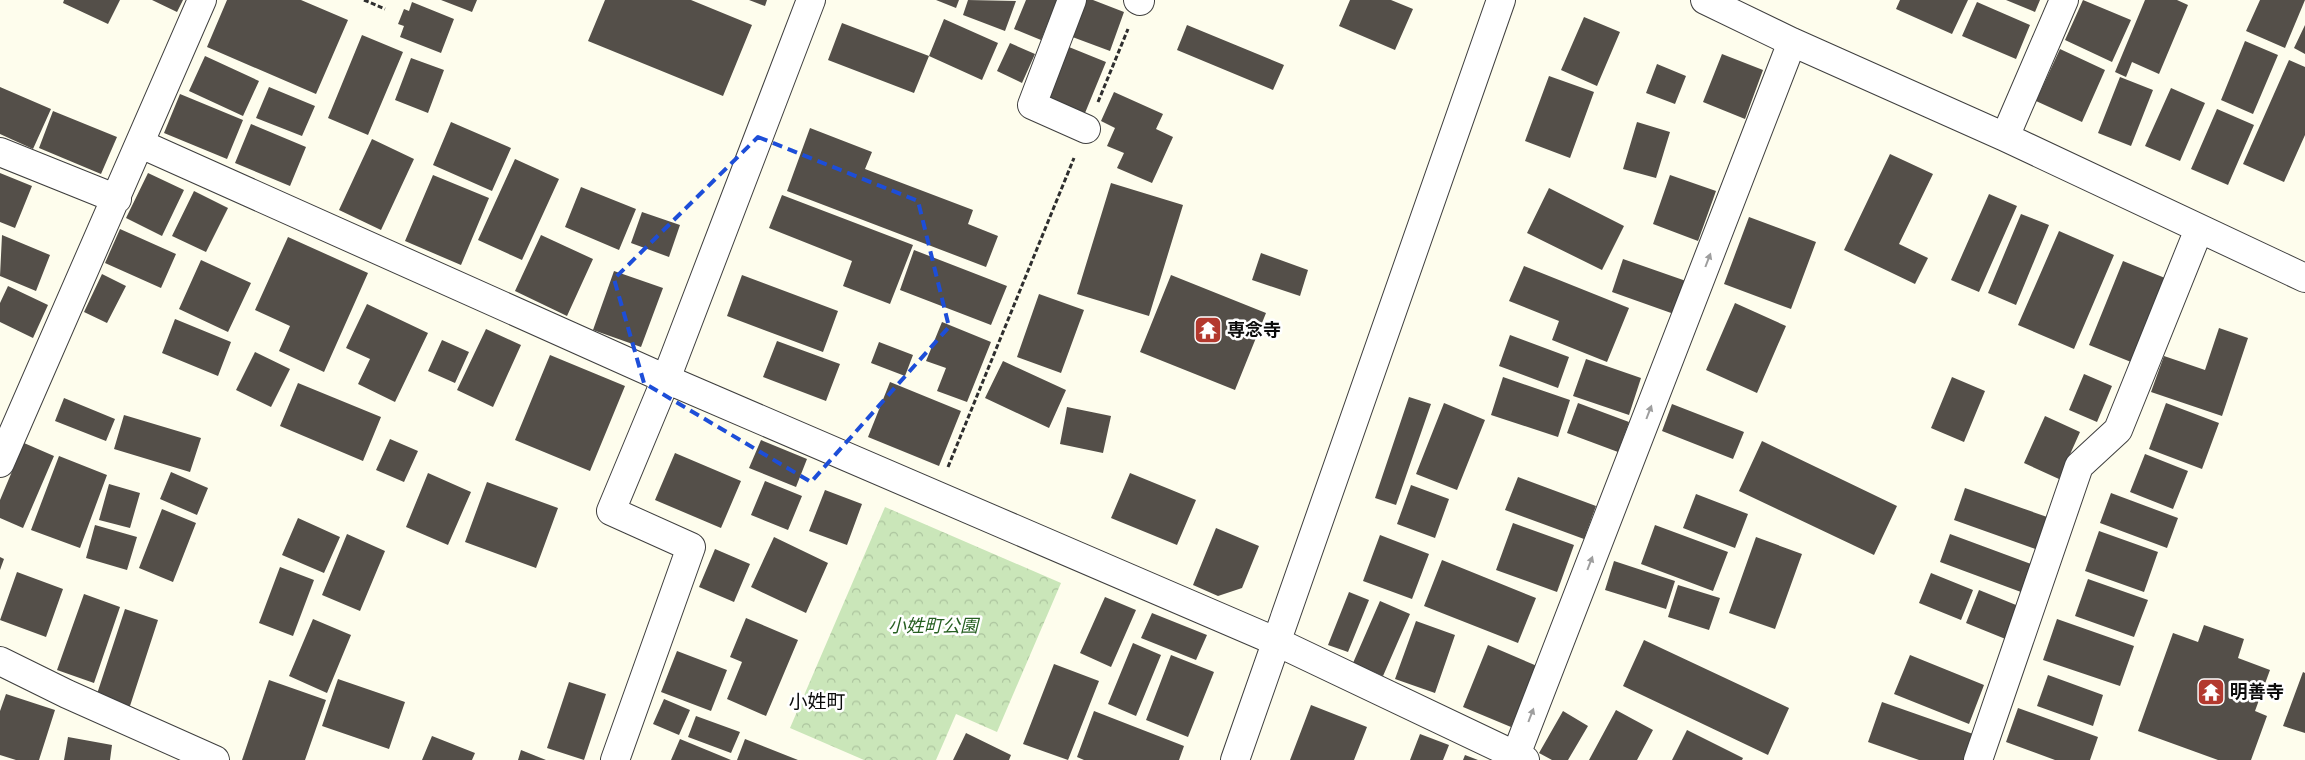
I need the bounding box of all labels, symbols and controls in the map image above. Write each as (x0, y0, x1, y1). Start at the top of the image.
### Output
one-way arrow (1704, 252, 1712, 267)
temple icon: 専念寺 (1193, 315, 1223, 345)
place label: 専念寺 (1227, 317, 1281, 344)
one-way arrow (1646, 404, 1653, 419)
one-way arrow (1586, 555, 1594, 570)
park label: 小姓町公園 (888, 613, 981, 640)
temple icon: 明善寺 (2196, 677, 2226, 707)
place label: 明善寺 (2230, 679, 2284, 706)
district label: 小姓町 (788, 688, 846, 717)
one-way arrow (1528, 707, 1536, 722)

